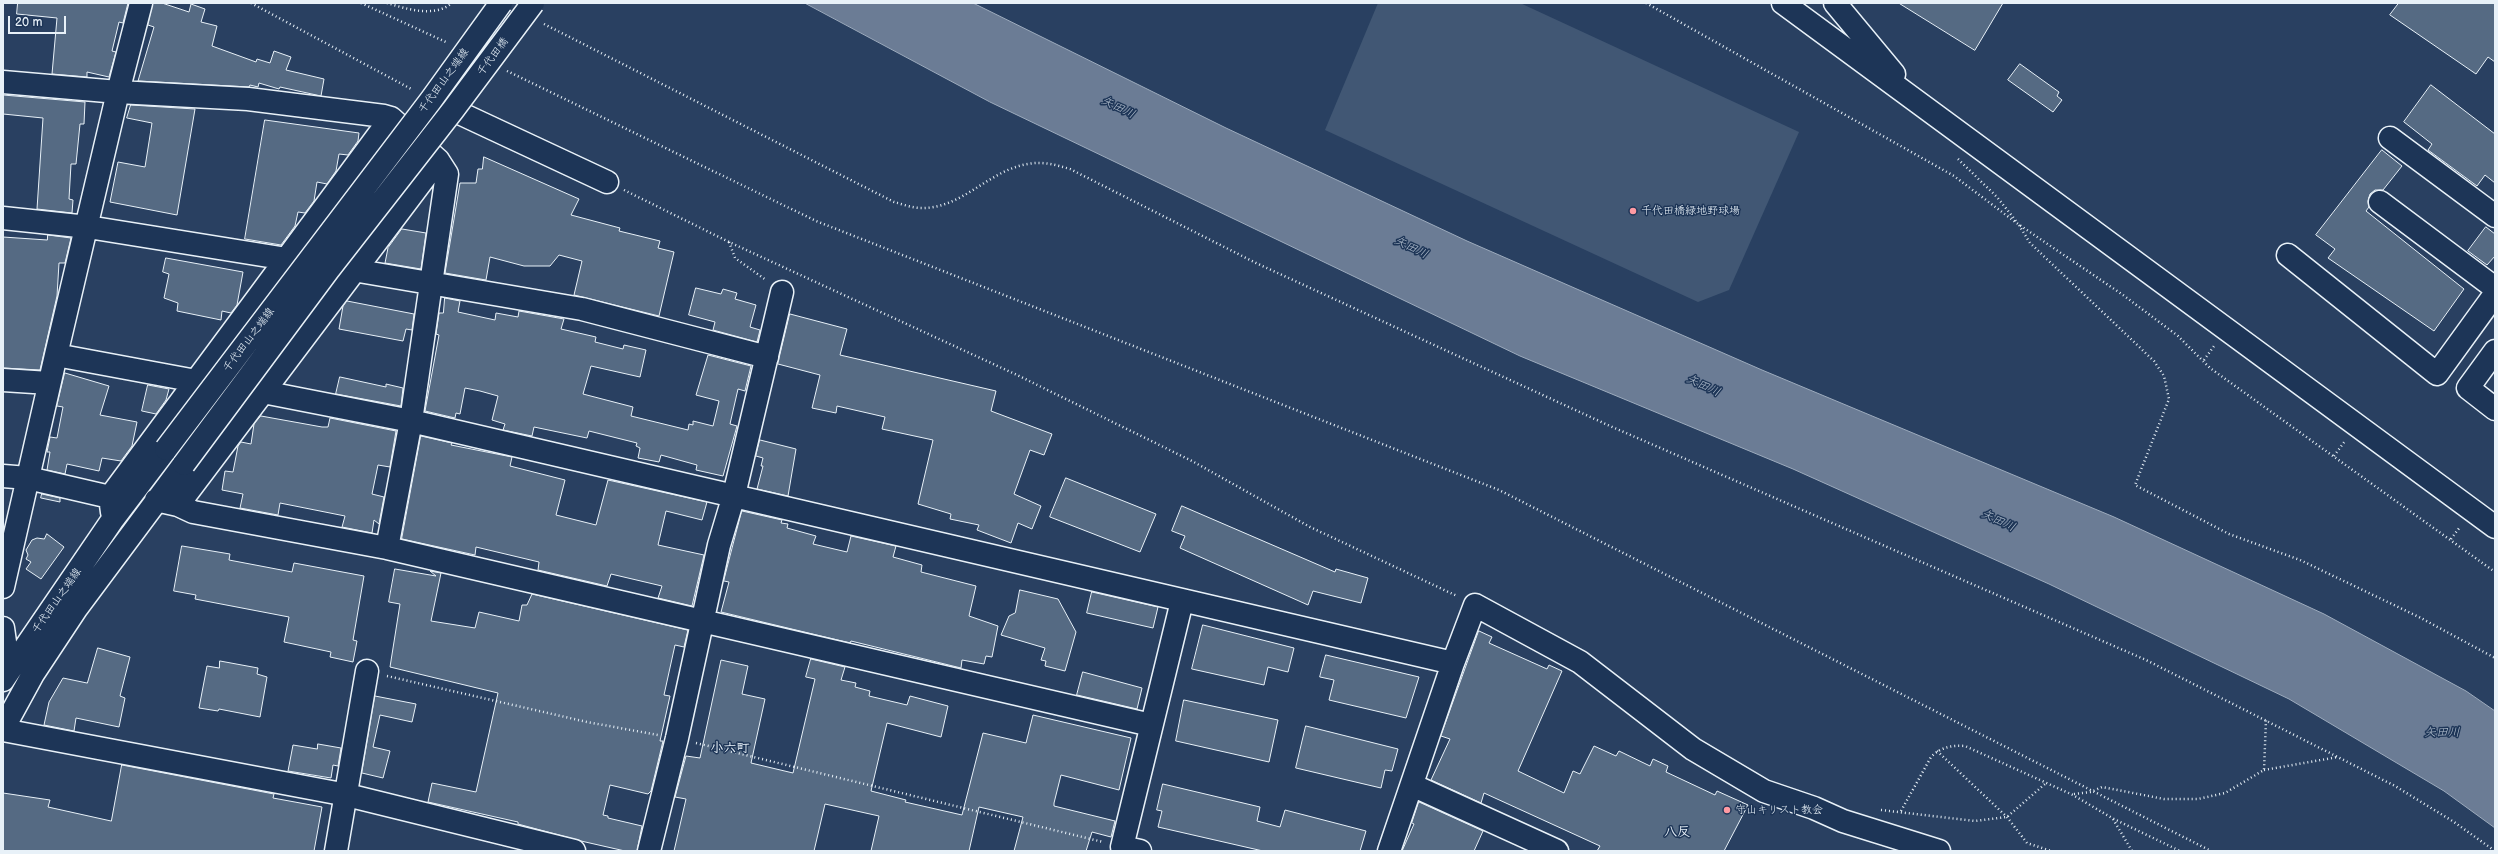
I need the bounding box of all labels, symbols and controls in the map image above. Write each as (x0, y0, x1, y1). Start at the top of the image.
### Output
scale bar (10, 8, 68, 34)
text: 20 m (15, 15, 42, 30)
street label: 千代田橋 (474, 35, 512, 79)
street label: 千代田山之端線 (416, 46, 472, 116)
water label: 矢田川 (1099, 94, 1137, 122)
place label: 千代田橋緑地野球場 (1641, 204, 1740, 218)
marker: 千代田橋緑地野球場 (1628, 206, 1638, 216)
water label: 矢田川 (1392, 234, 1430, 262)
street label: 千代田山之端線 (221, 305, 277, 375)
water label: 矢田川 (1684, 372, 1722, 400)
water label: 矢田川 (1979, 507, 2017, 535)
street label: 千代田山之端線 (30, 566, 84, 636)
water label: 矢田川 (2424, 726, 2460, 740)
district label: 小六町 (711, 741, 749, 757)
place label: 守山キリスト教会 (1735, 803, 1823, 817)
marker: 守山キリスト教会 (1722, 805, 1732, 815)
district label: 八反 (1664, 825, 1690, 841)

